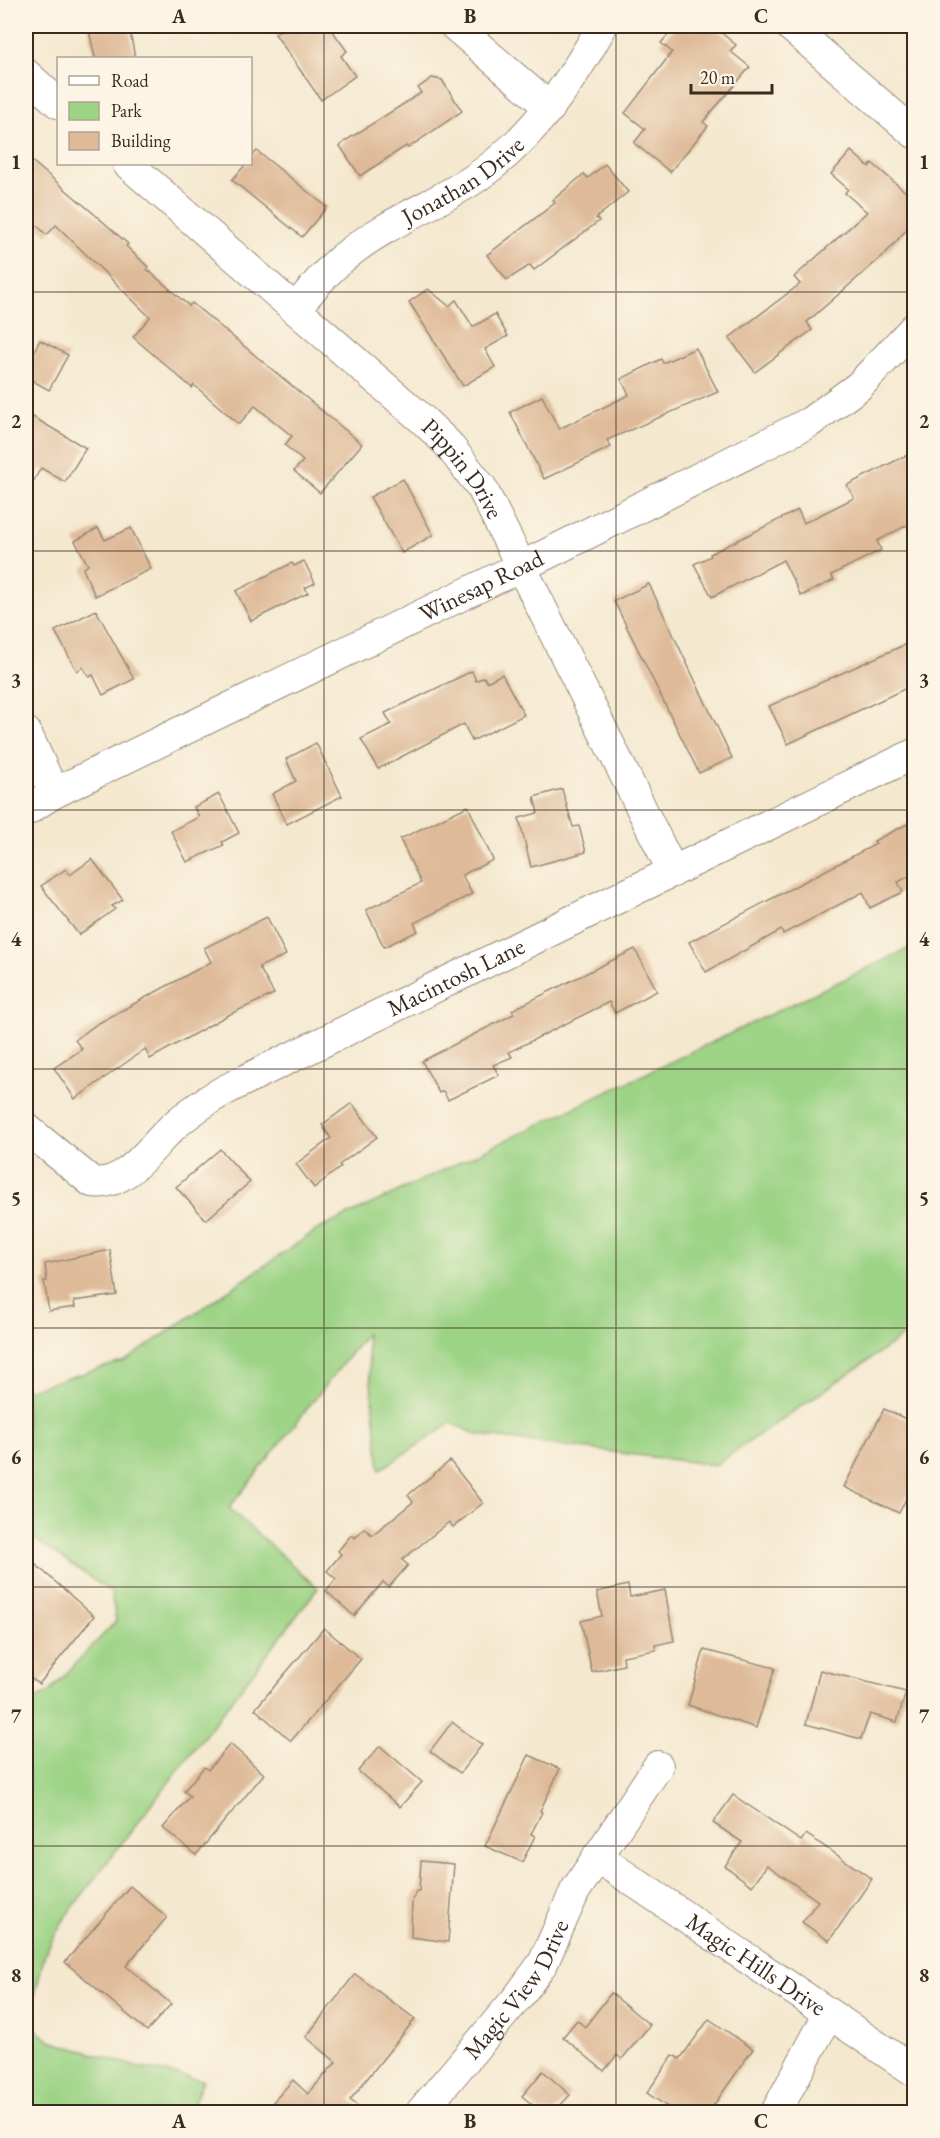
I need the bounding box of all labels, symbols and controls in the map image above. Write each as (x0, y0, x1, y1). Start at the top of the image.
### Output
text: A (171, 3, 187, 29)
text: B (464, 3, 476, 29)
text: C (754, 3, 768, 29)
legend (57, 57, 252, 165)
scale bar (691, 57, 772, 95)
text: 20 m (700, 66, 735, 89)
text: Road (111, 69, 150, 92)
text: Park (111, 99, 142, 122)
text: Building (111, 129, 171, 152)
street label: Jonathan Drive (394, 129, 531, 233)
text: 1 (11, 149, 21, 175)
text: 1 (919, 149, 929, 175)
text: 2 (11, 408, 22, 434)
text: 2 (919, 408, 930, 434)
street label: Pippin Drive (416, 411, 511, 524)
street label: Winesap Road (414, 542, 549, 629)
text: 3 (11, 667, 21, 693)
text: 3 (919, 667, 929, 693)
text: 4 (11, 926, 22, 952)
text: 4 (919, 926, 930, 952)
street label: Macintosh Lane (382, 930, 529, 1023)
text: 5 (11, 1185, 21, 1211)
text: 5 (919, 1185, 929, 1211)
text: 6 (11, 1444, 22, 1470)
text: 6 (919, 1444, 930, 1470)
text: 7 (11, 1703, 22, 1729)
text: 7 (919, 1703, 930, 1729)
street label: Magic Hills Drive (680, 1906, 832, 2022)
street label: Magic View Drive (456, 1915, 575, 2066)
text: 8 (11, 1962, 21, 1988)
text: 8 (919, 1962, 929, 1988)
text: A (171, 2108, 187, 2134)
text: B (464, 2108, 476, 2134)
text: C (754, 2108, 768, 2134)

